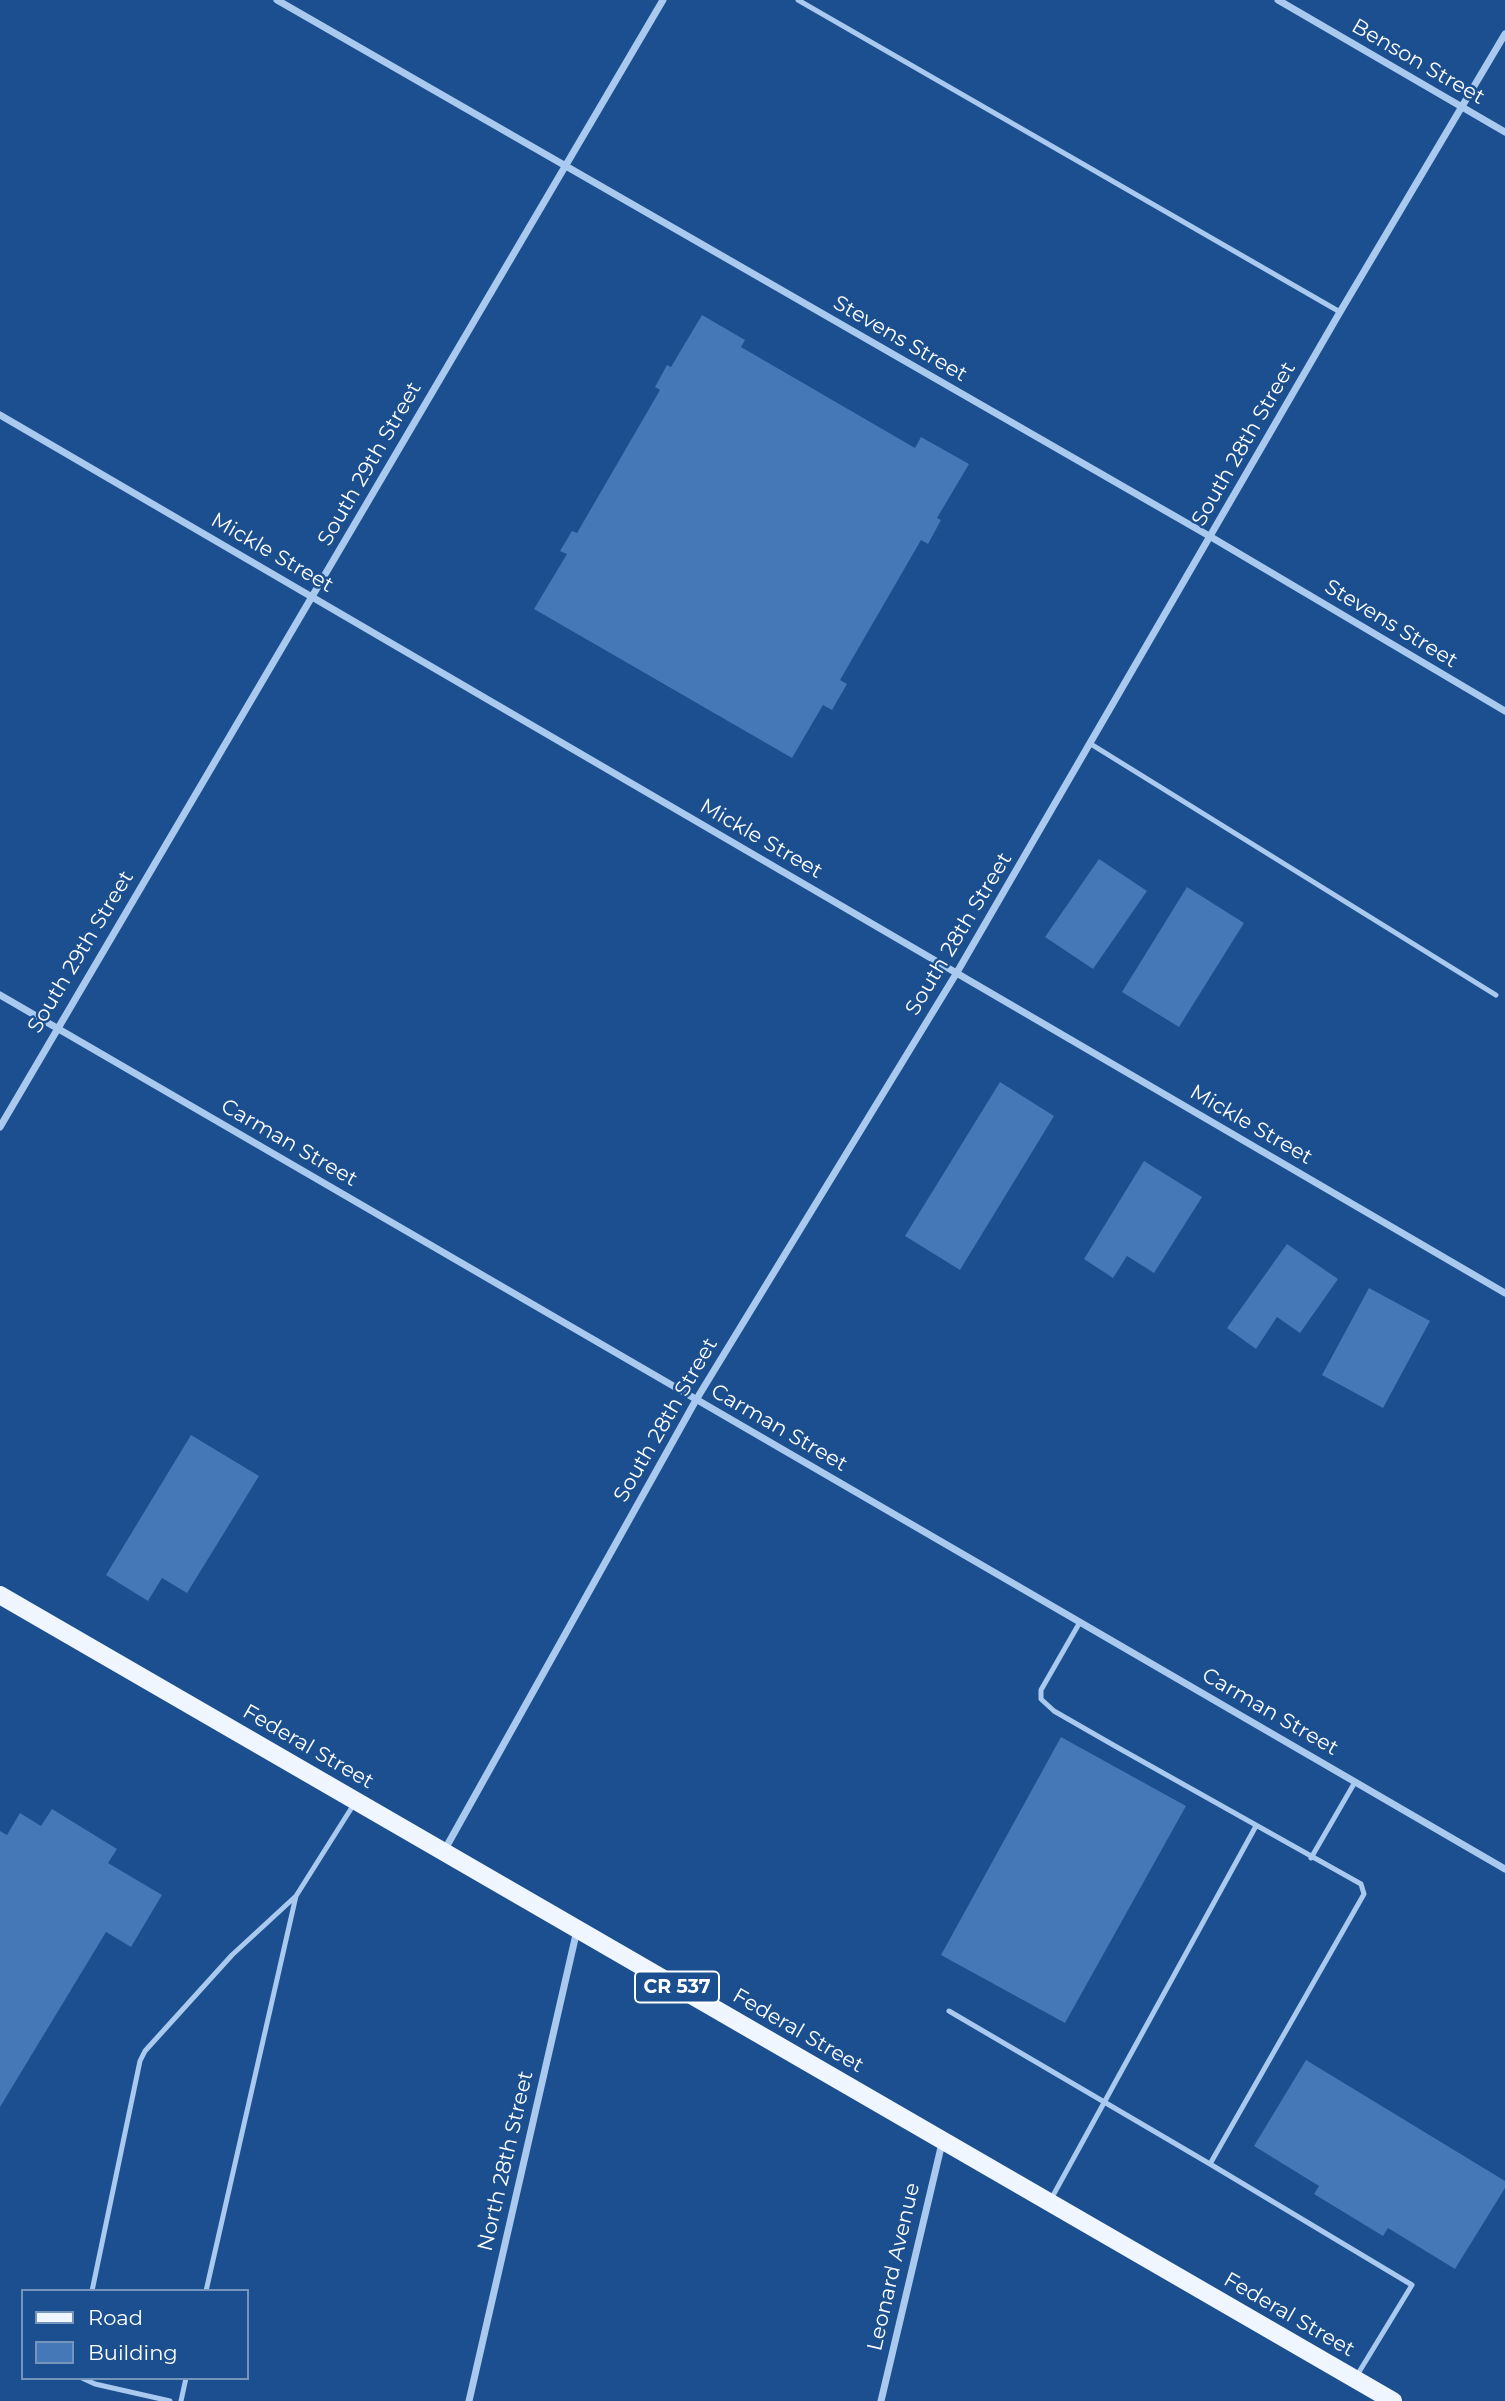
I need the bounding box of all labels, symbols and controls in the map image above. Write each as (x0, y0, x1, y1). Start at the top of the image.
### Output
street label: Benson Street (1347, 14, 1489, 110)
street label: Stevens Street (828, 290, 972, 388)
street label: South 28th Street (1187, 357, 1301, 531)
street label: South 29th Street (313, 378, 427, 550)
street label: Mickle Street (206, 508, 338, 598)
street label: Stevens Street (1320, 574, 1462, 674)
street label: Mickle Street (695, 794, 827, 884)
street label: South 28th Street (900, 848, 1018, 1020)
street label: South 29th Street (23, 866, 139, 1038)
street label: Mickle Street (1185, 1080, 1317, 1170)
street label: Carman Street (216, 1094, 362, 1192)
street label: South 28th Street (609, 1333, 723, 1507)
street label: Carman Street (706, 1379, 852, 1477)
street label: Carman Street (1197, 1663, 1343, 1761)
street label: Federal Street (238, 1699, 378, 1795)
road number: CR 537 (635, 1971, 719, 2002)
street label: Federal Street (728, 1983, 868, 2079)
street label: North 28th Street (473, 2068, 539, 2254)
street label: Leonard Avenue (862, 2180, 926, 2354)
street label: Federal Street (1219, 2267, 1359, 2363)
legend (21, 2289, 248, 2380)
text: Road (88, 2305, 143, 2330)
text: Building (88, 2340, 178, 2365)

